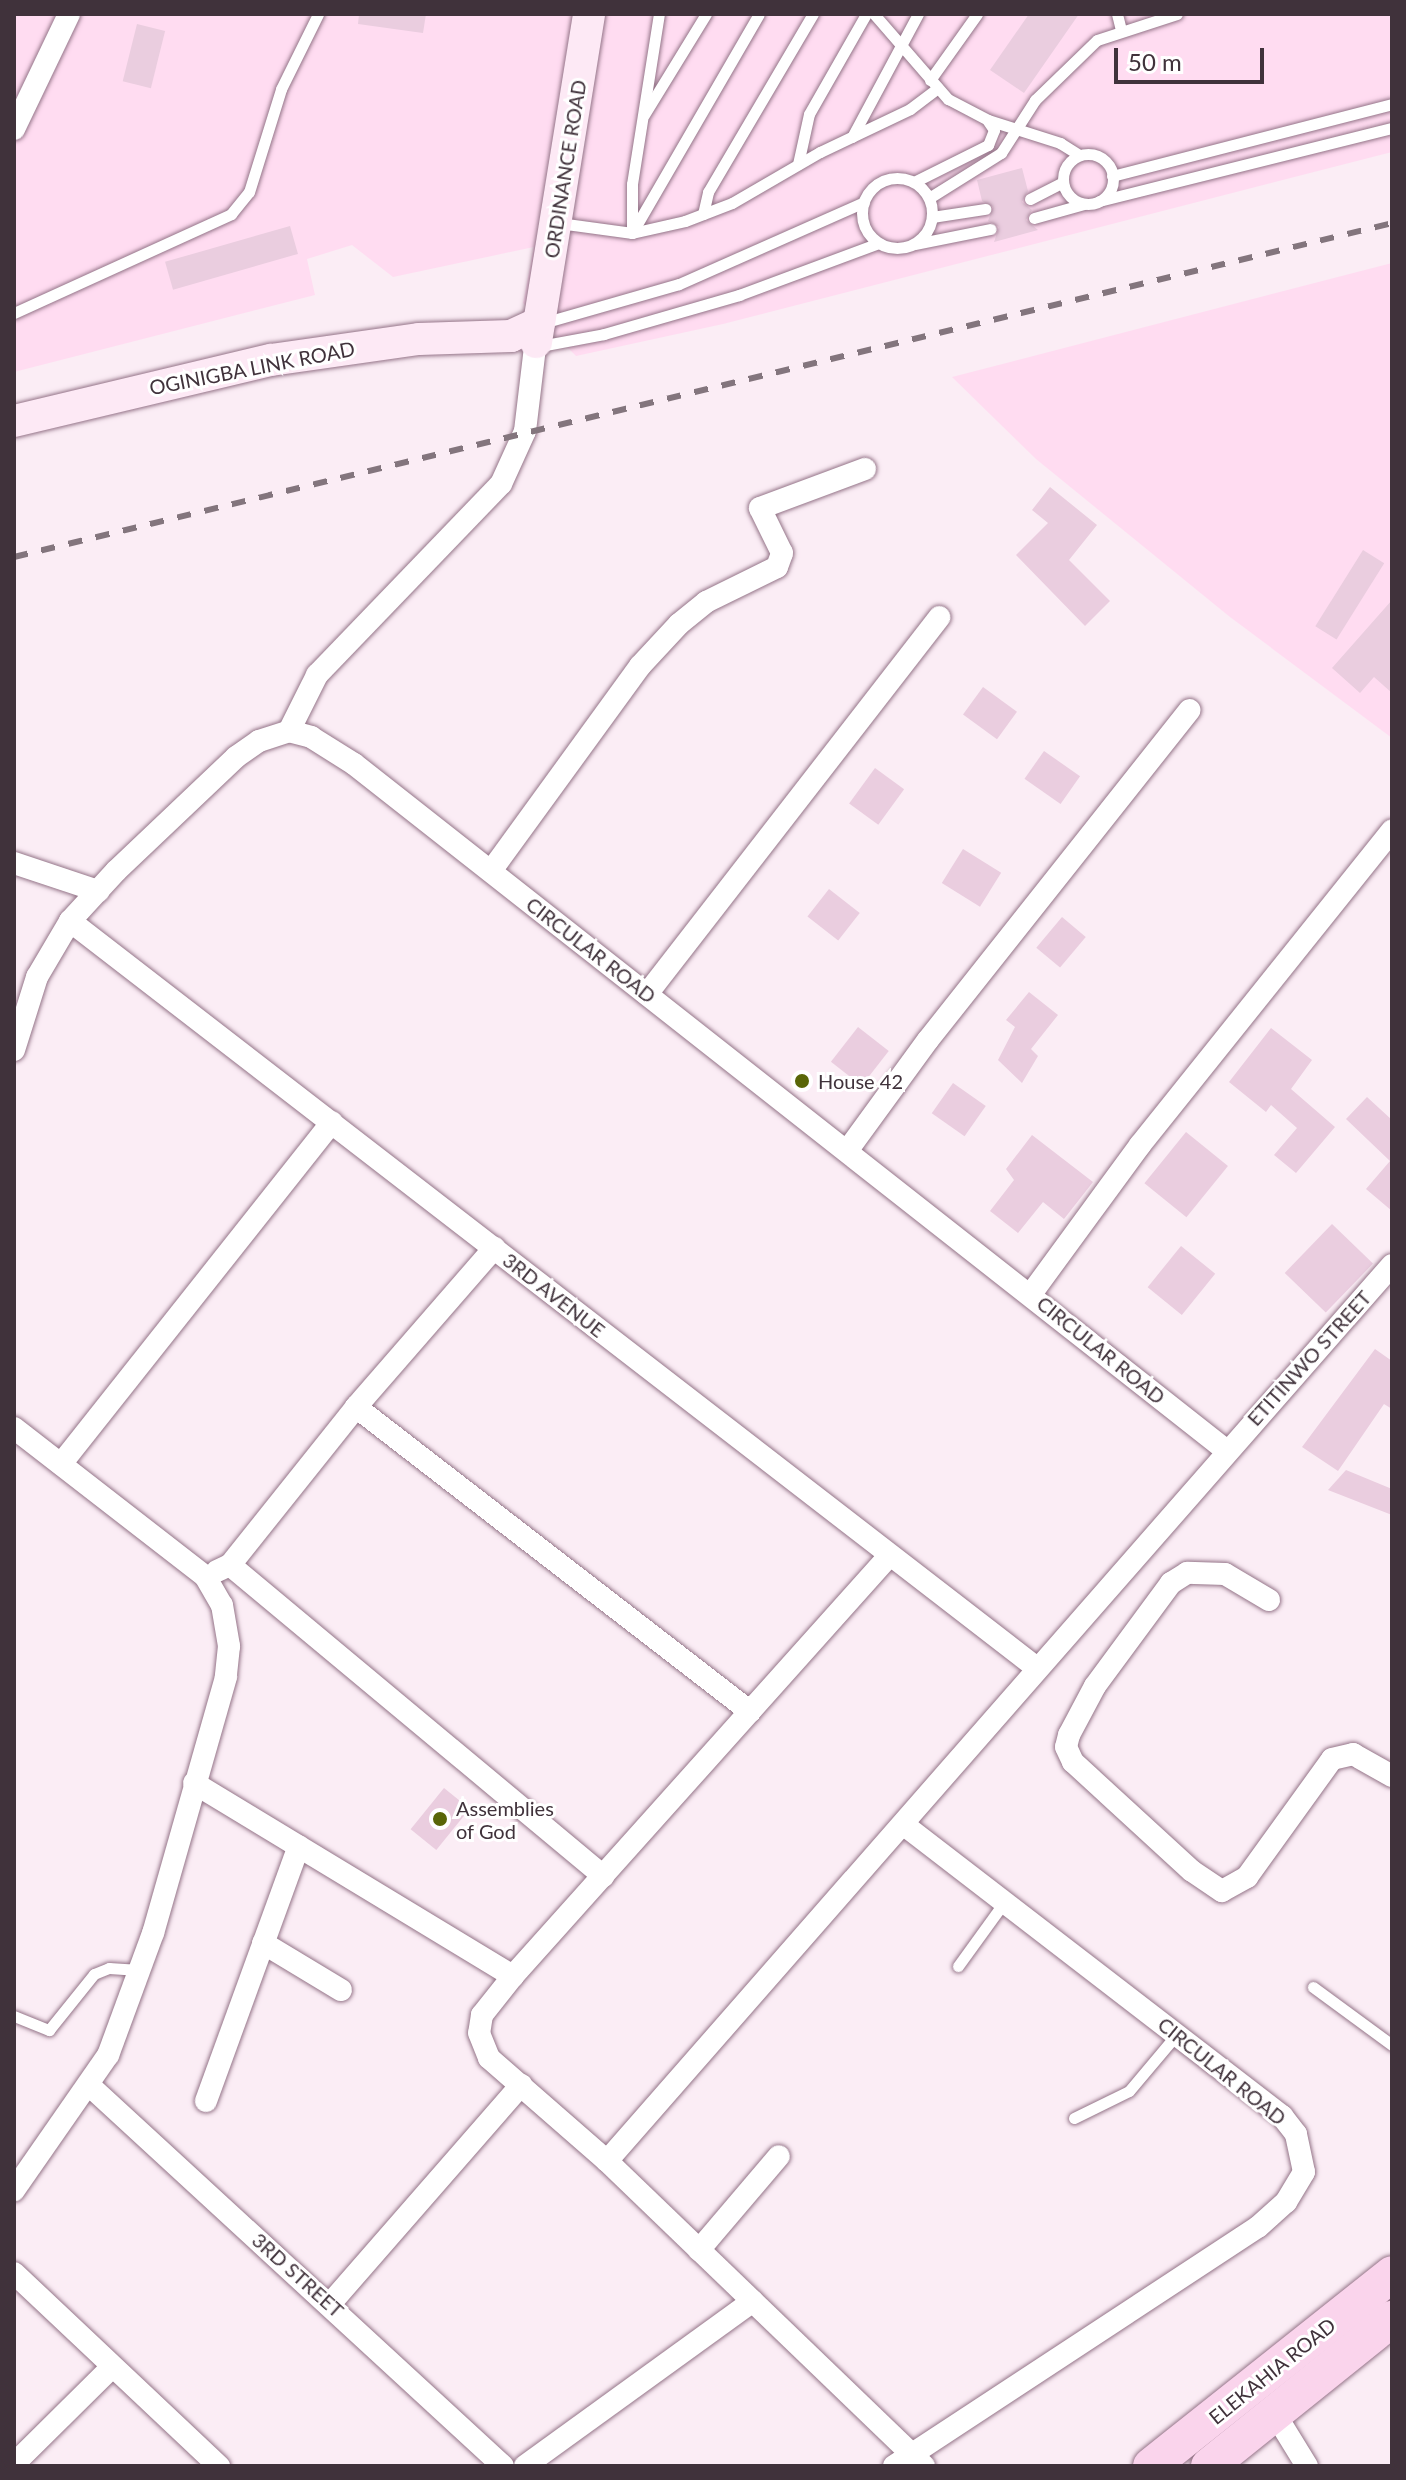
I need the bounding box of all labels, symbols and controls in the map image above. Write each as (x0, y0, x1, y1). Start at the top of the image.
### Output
scale bar (1118, 32, 1268, 82)
text: 50 m (1128, 47, 1182, 76)
street label: ORDINANCE ROAD (539, 78, 591, 260)
street label: OGINIGBA LINK ROAD (147, 336, 357, 400)
street label: CIRCULAR ROAD (521, 892, 661, 1008)
place label: House 42 (818, 1069, 903, 1093)
marker: House 42 (793, 1072, 811, 1090)
street label: 3RD AVENUE (498, 1248, 610, 1342)
street label: ETITINWO STREET (1242, 1286, 1376, 1430)
street label: CIRCULAR ROAD (1032, 1291, 1170, 1409)
place label: Assemblies of God (456, 1796, 554, 1843)
marker: Assemblies of God (431, 1810, 449, 1828)
street label: CIRCULAR ROAD (1153, 2012, 1291, 2130)
street label: 3RD STREET (247, 2228, 349, 2322)
street label: ELEKAHIA ROAD (1204, 2312, 1340, 2430)

